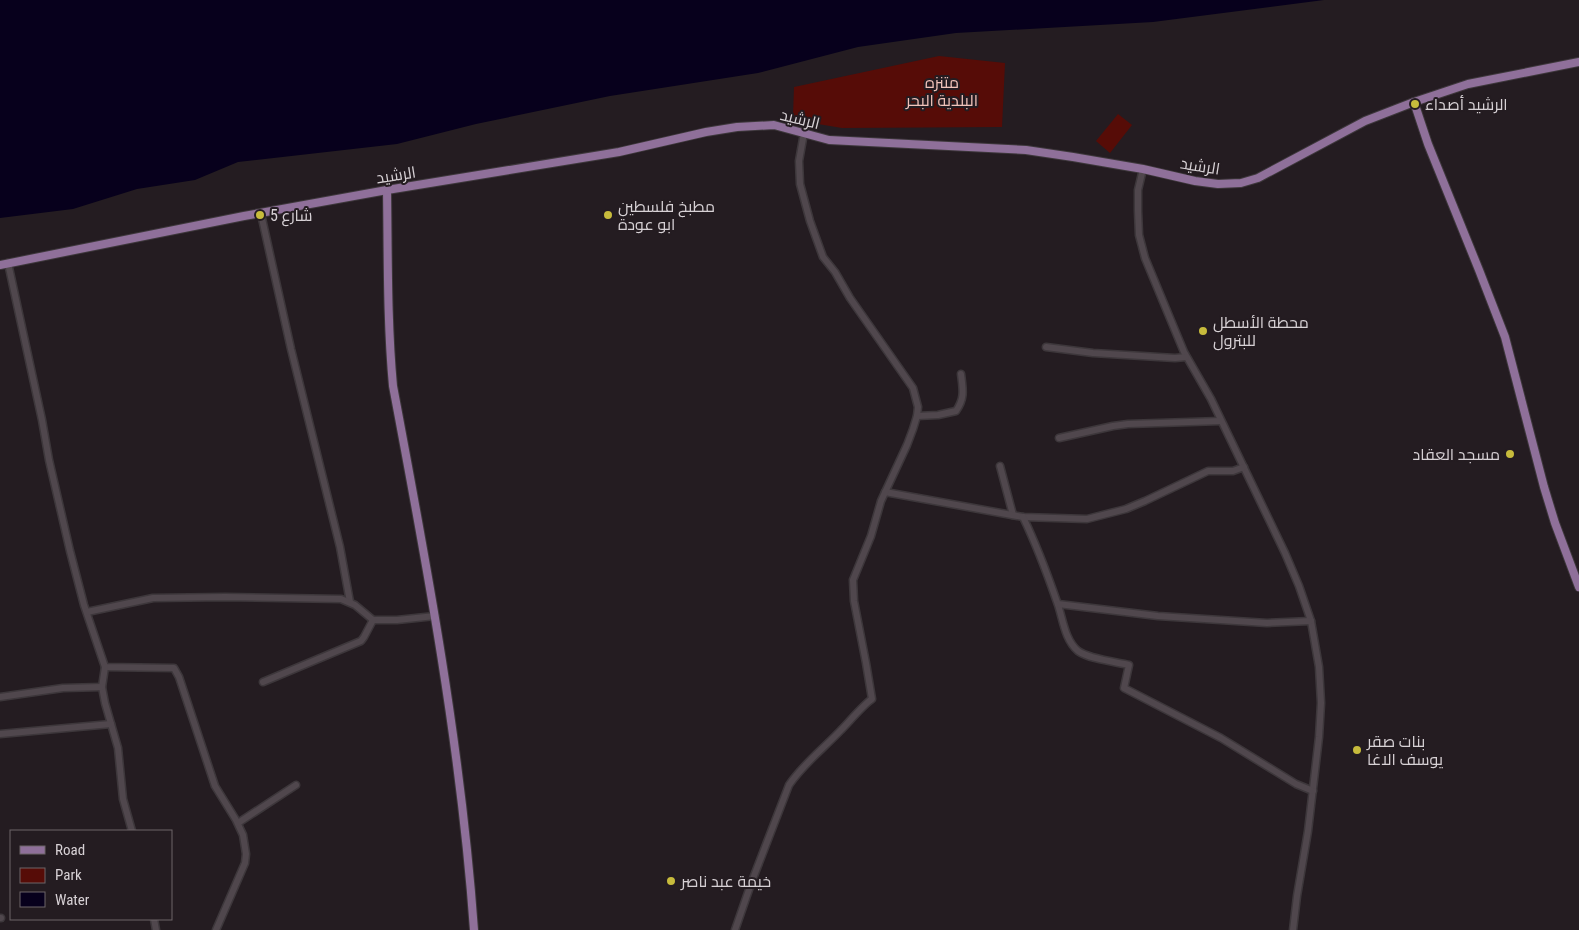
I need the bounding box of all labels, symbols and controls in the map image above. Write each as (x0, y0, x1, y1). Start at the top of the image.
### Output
park label: متنزه البلدية البحر (905, 73, 978, 110)
place label: الرشيد أصداء (1425, 95, 1508, 114)
marker: الرشيد أصداء (1409, 98, 1421, 110)
street label: الرشيد (778, 105, 822, 133)
street label: الرشيد (1179, 153, 1221, 179)
street label: الرشيد (375, 162, 417, 188)
place label: مطبخ فلسطين ابو عودة (618, 197, 715, 234)
place label: شارع 5 (270, 206, 313, 227)
marker: شارع 5 (254, 209, 266, 221)
marker: مطبخ فلسطين ابو عودة (602, 209, 614, 221)
place label: محطة الأسطل للبترول (1213, 313, 1309, 351)
marker: محطة الأسطل للبترول (1197, 325, 1209, 337)
place label: مسجد العقاد (1413, 445, 1500, 464)
marker: مسجد العقاد (1504, 448, 1516, 460)
place label: بنات صقر يوسف الاغا (1366, 732, 1444, 769)
marker: بنات صقر يوسف الاغا (1351, 744, 1363, 756)
legend (10, 830, 172, 920)
text: Road (55, 841, 85, 859)
text: Park (55, 866, 82, 884)
place label: خيمة عبد ناصر (680, 872, 771, 891)
marker: خيمة عبد ناصر (665, 875, 677, 887)
text: Water (55, 891, 90, 909)

